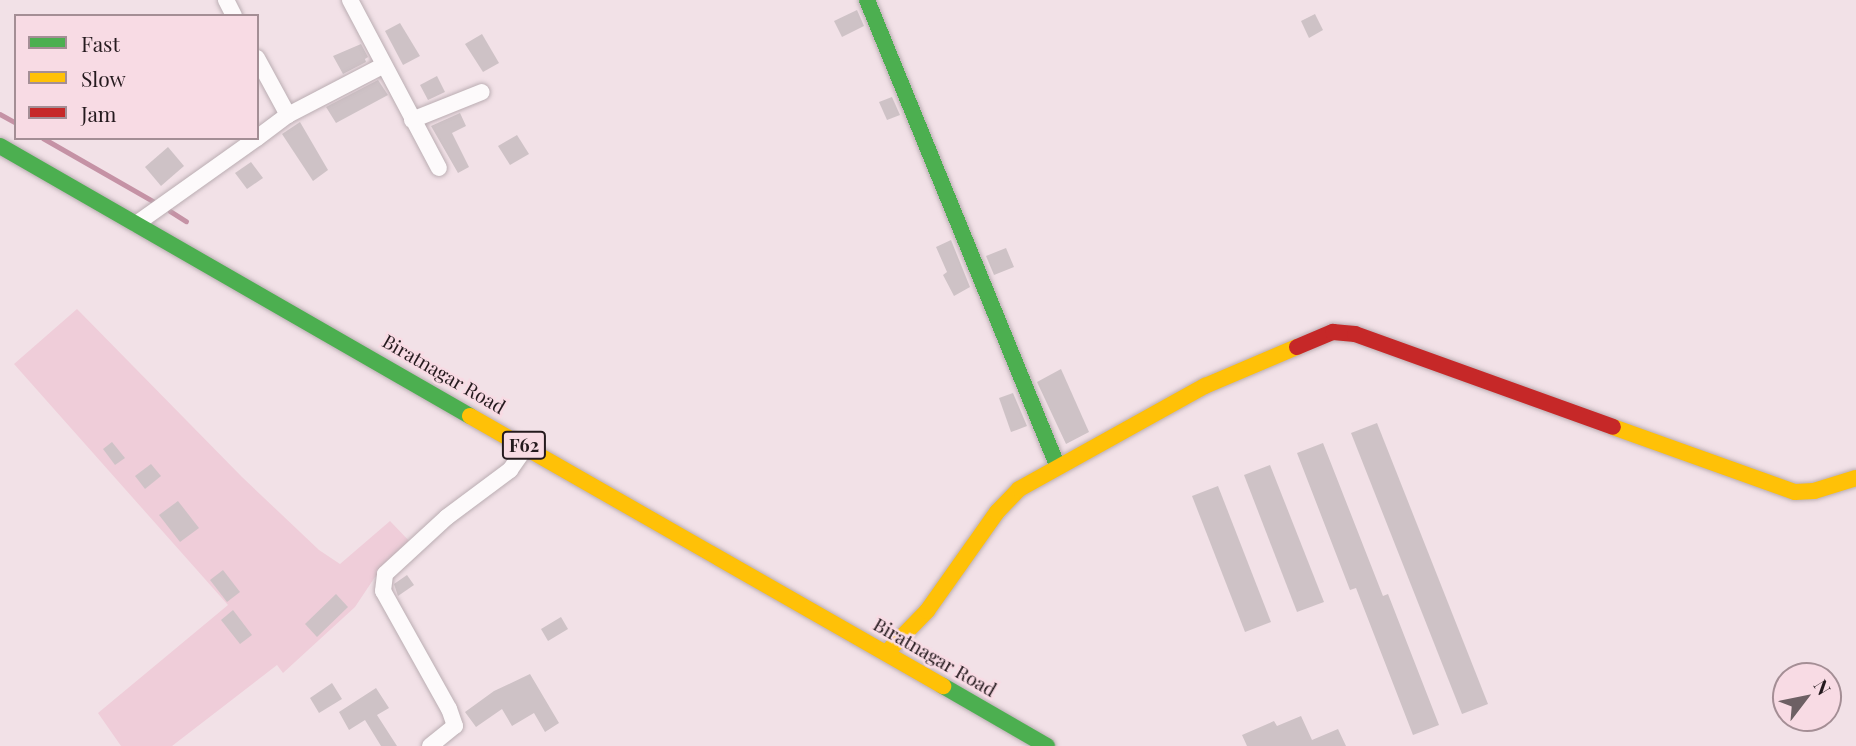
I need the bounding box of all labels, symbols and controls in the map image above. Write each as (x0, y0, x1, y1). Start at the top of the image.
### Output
legend (14, 14, 259, 140)
text: Fast (81, 29, 120, 57)
text: Slow (81, 64, 126, 92)
text: Jam (81, 99, 117, 127)
street label: Biratnagar Road (378, 330, 510, 418)
road number: F62 (501, 430, 547, 460)
street label: Biratnagar Road (869, 613, 1001, 701)
north arrow (1772, 662, 1842, 732)
text: N (1808, 674, 1838, 700)

